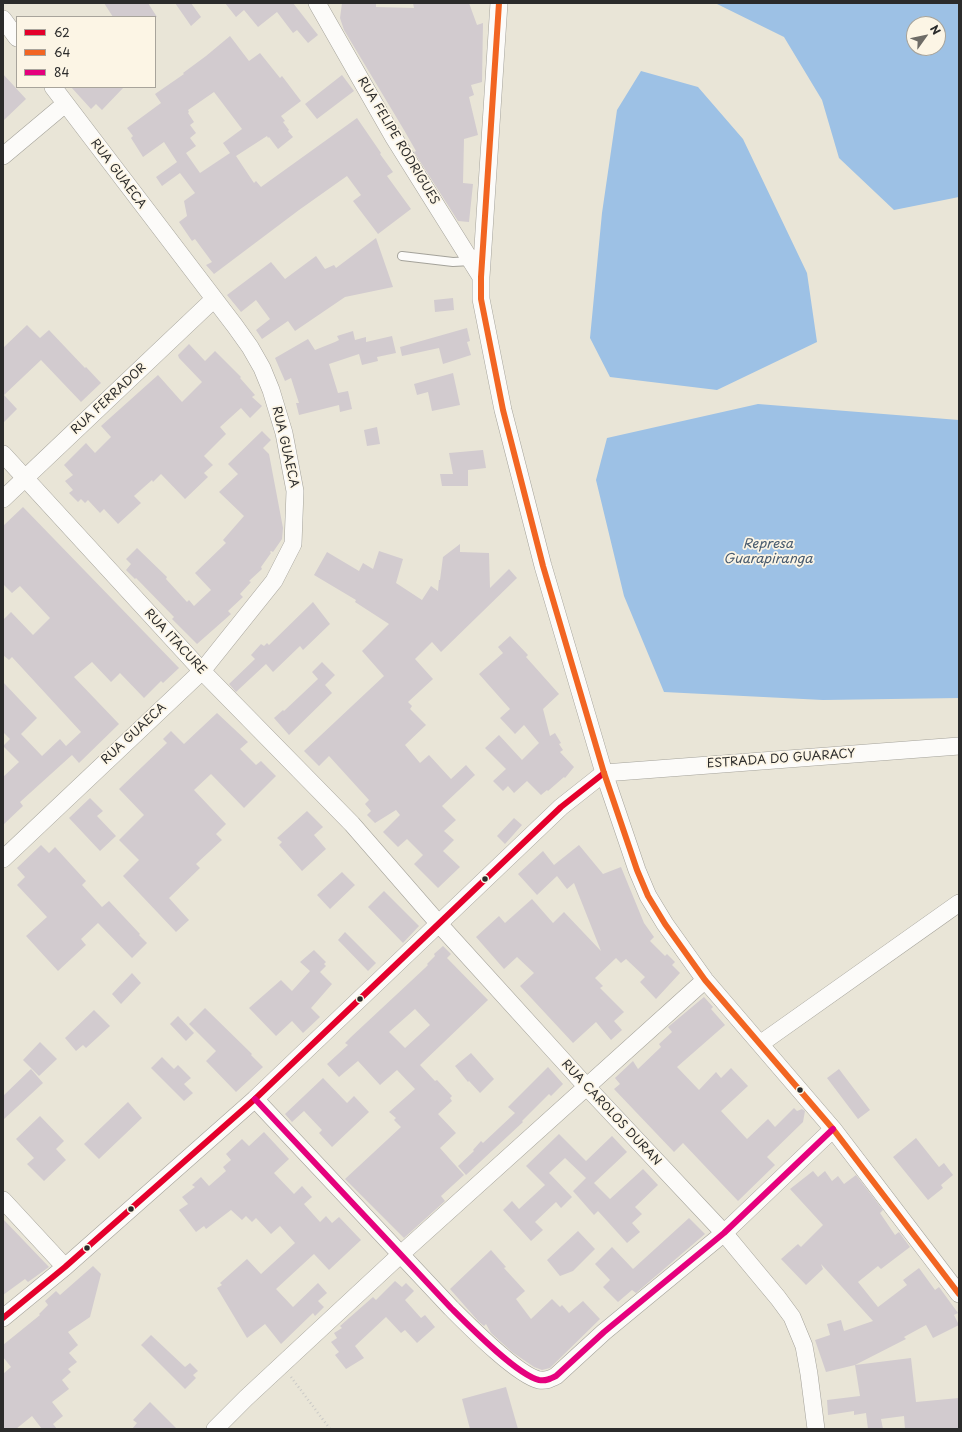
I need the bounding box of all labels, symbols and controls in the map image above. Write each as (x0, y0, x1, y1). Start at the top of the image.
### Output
legend (16, 16, 156, 88)
north arrow (906, 16, 946, 56)
text: N (926, 21, 945, 38)
text: 62 (54, 23, 70, 41)
text: 64 (54, 43, 70, 61)
text: 84 (54, 63, 69, 81)
street label: RUA FELIPE RODRIGUES (354, 74, 442, 208)
street label: RUA GUAECA (87, 136, 149, 212)
street label: RUA FERRADOR (68, 360, 150, 438)
street label: RUA GUAECA (269, 405, 301, 489)
water label: Represa Guarapiranga (724, 536, 812, 567)
street label: RUA ITACURE (141, 606, 209, 678)
street label: RUA GUAECA (99, 700, 169, 768)
street label: ESTRADA DO GUARACY (706, 747, 856, 771)
unlabelled marker (480, 874, 490, 884)
unlabelled marker (355, 994, 365, 1004)
street label: RUA CAROLOS DURAN (558, 1057, 664, 1169)
unlabelled marker (795, 1085, 805, 1095)
unlabelled marker (126, 1204, 136, 1214)
unlabelled marker (82, 1243, 92, 1253)

